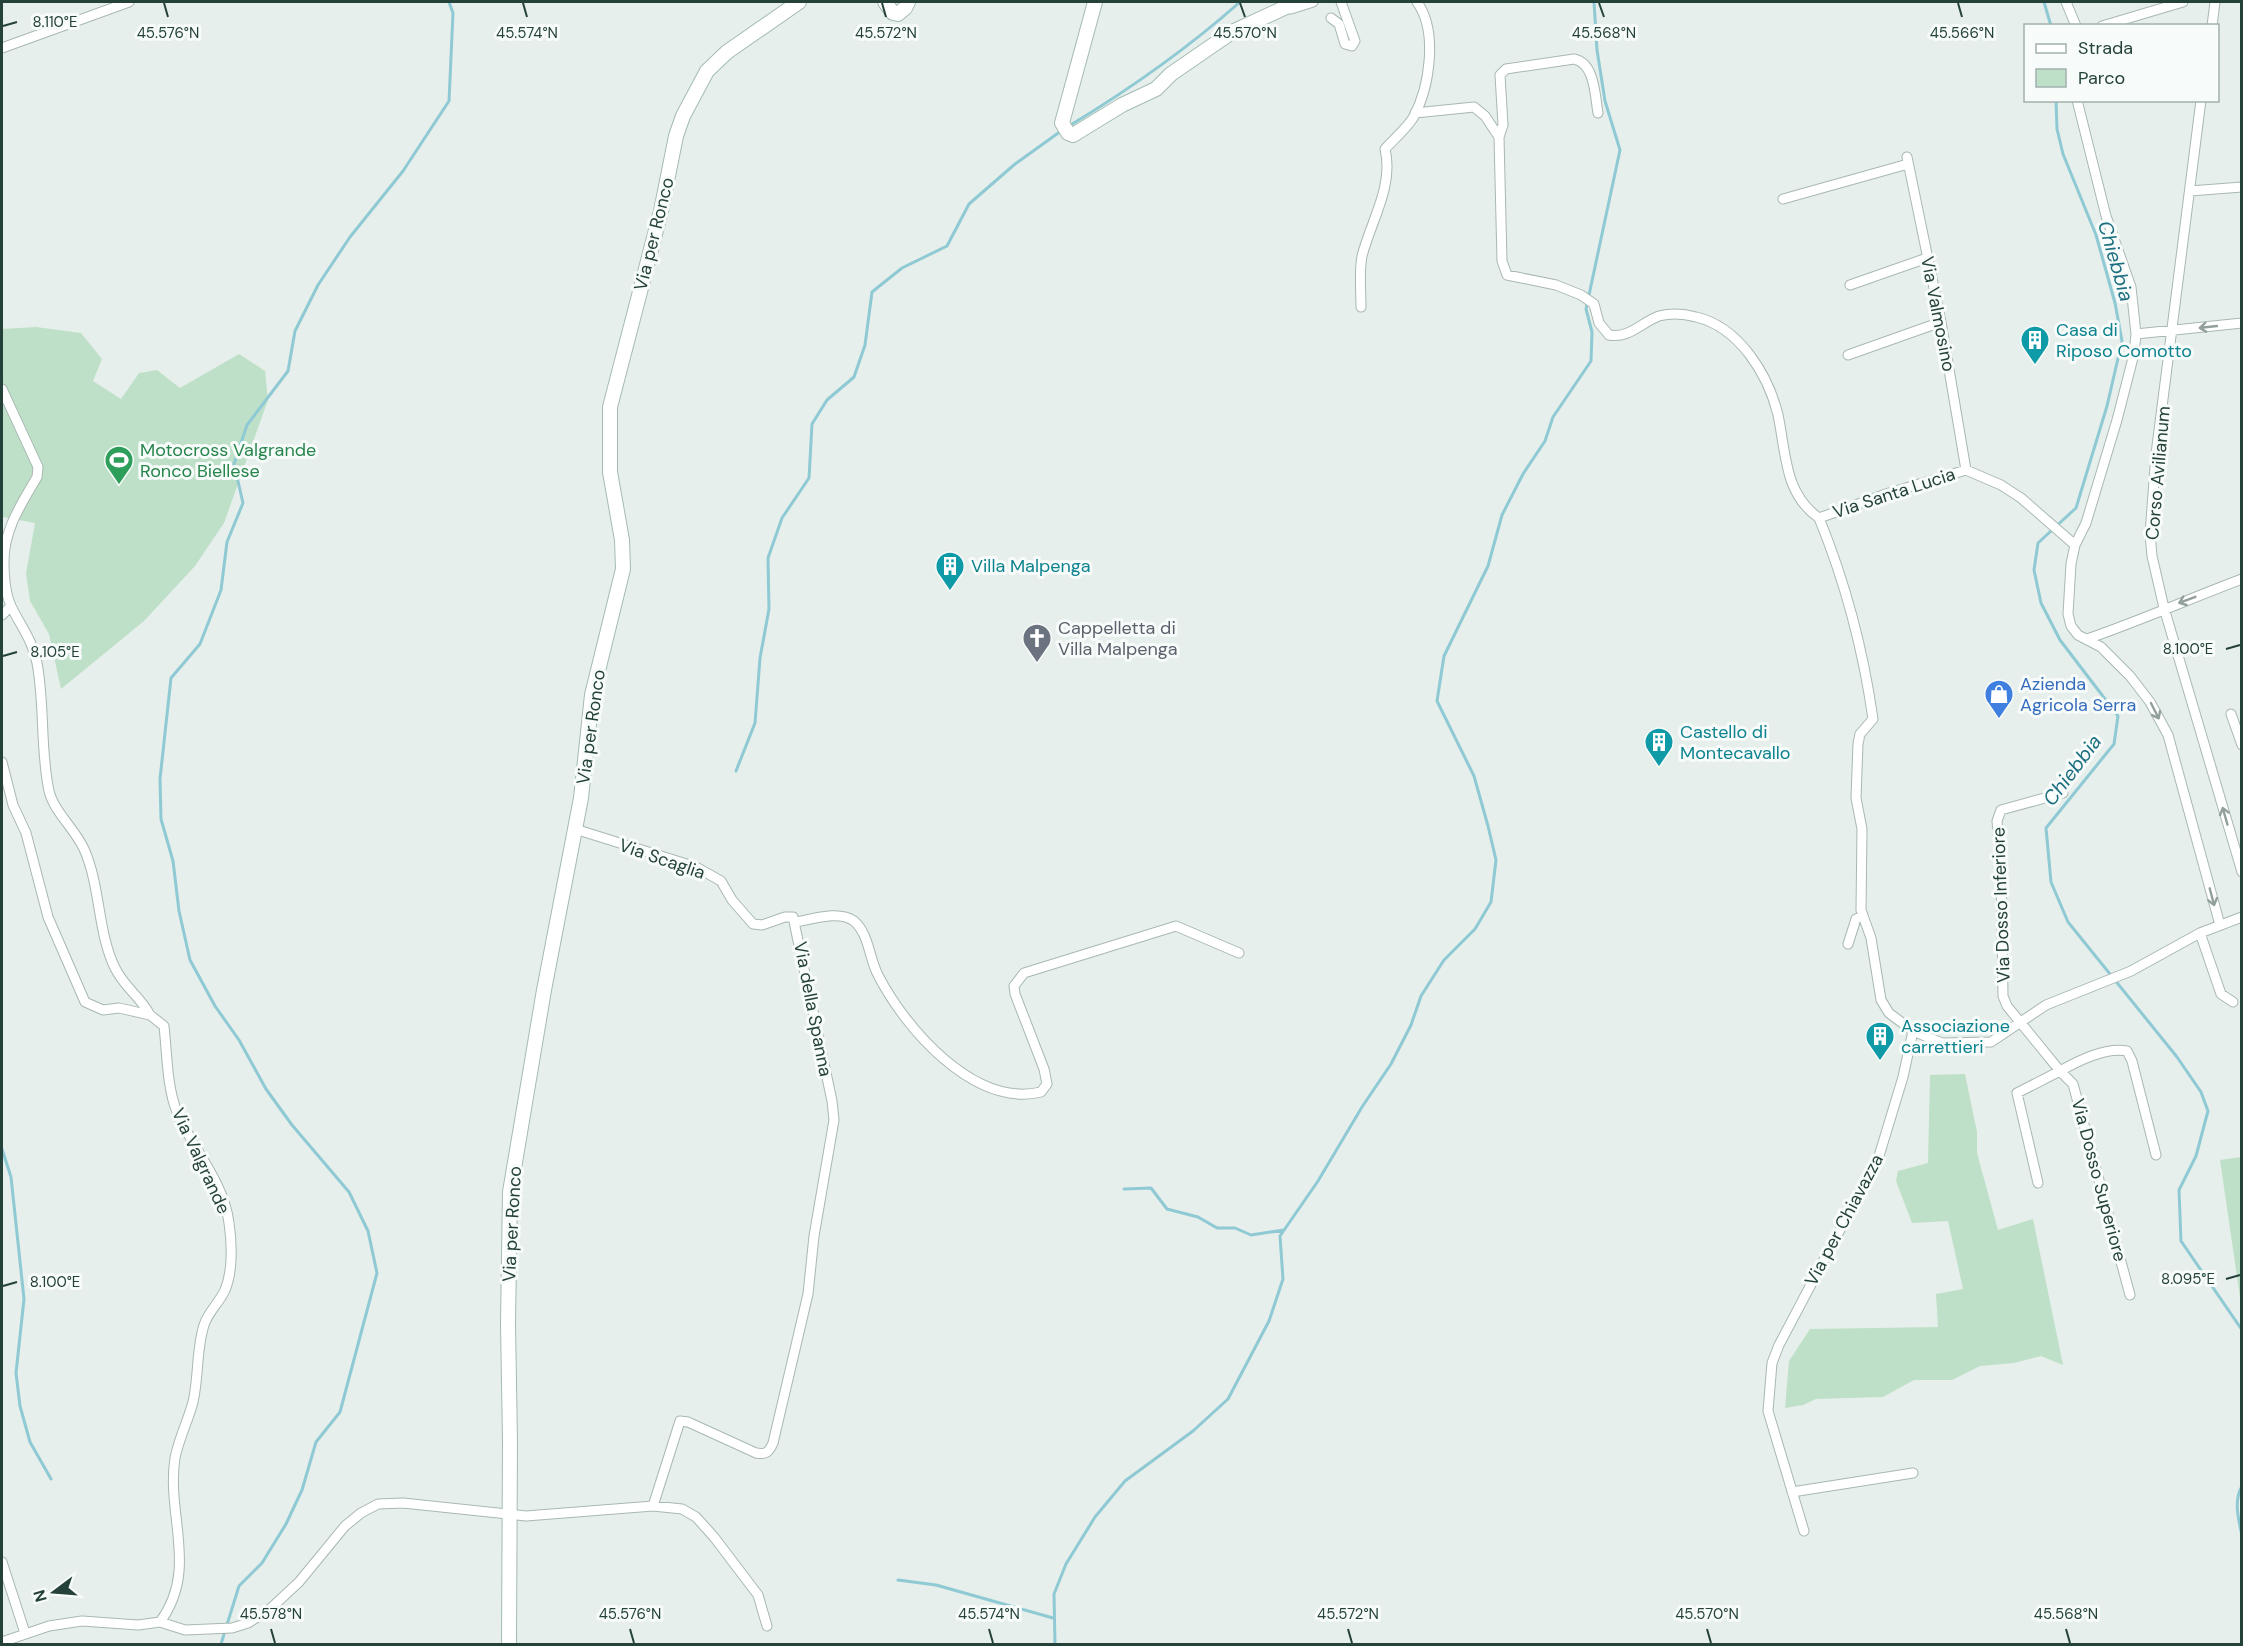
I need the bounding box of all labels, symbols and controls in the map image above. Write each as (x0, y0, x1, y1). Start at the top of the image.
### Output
text: 8.110°E (33, 12, 78, 32)
text: 45.576°N (137, 23, 199, 43)
text: 45.574°N (496, 23, 558, 43)
text: 45.572°N (855, 23, 917, 43)
text: 45.570°N (1213, 23, 1277, 43)
text: 45.568°N (1572, 23, 1636, 43)
text: 45.566°N (1930, 23, 1994, 43)
legend (2024, 24, 2219, 102)
text: Strada (2078, 36, 2133, 60)
text: Parco (2078, 66, 2125, 90)
street label: Via per Ronco (628, 175, 680, 293)
water label: Chiebbia (2092, 218, 2140, 304)
street label: Via Valmosino (1915, 254, 1961, 374)
place label: Casa di Riposo Comotto (2056, 318, 2192, 363)
one-way arrow (2198, 322, 2218, 333)
building icon: Casa di Riposo Comotto (2019, 324, 2051, 366)
street label: Corso Avilianum (2140, 405, 2176, 541)
place label: Motocross Valgrande Ronco Biellese (140, 438, 316, 483)
sports icon: Motocross Valgrande Ronco Biellese (103, 444, 135, 486)
street label: Via Santa Lucia (1830, 462, 1958, 524)
building icon: Villa Malpenga (934, 550, 966, 592)
place label: Villa Malpenga (971, 554, 1091, 578)
one-way arrow (2178, 595, 2197, 606)
place label: Cappelletta di Villa Malpenga (1058, 616, 1178, 661)
church icon: Cappelletta di Villa Malpenga (1021, 622, 1053, 664)
text: 8.100°E (2163, 639, 2213, 659)
text: 8.105°E (30, 642, 80, 662)
street label: Via per Ronco (571, 668, 611, 786)
place label: Azienda Agricola Serra (2020, 672, 2136, 717)
shop icon: Azienda Agricola Serra (1983, 678, 2015, 720)
one-way arrow (2149, 702, 2161, 719)
place label: Castello di Montecavallo (1680, 720, 1790, 765)
building icon: Castello di Montecavallo (1643, 726, 1675, 768)
water label: Chiebbia (2037, 729, 2107, 811)
one-way arrow (2219, 807, 2230, 826)
street label: Via Dosso Inferiore (1986, 826, 2016, 984)
street label: Via Scaglia (616, 833, 708, 885)
one-way arrow (2207, 887, 2218, 906)
street label: Via della Spanna (788, 939, 838, 1079)
place label: Associazione carrettieri (1901, 1014, 2010, 1059)
building icon: Associazione carrettieri (1864, 1020, 1896, 1062)
street label: Via Dosso Superiore (2066, 1096, 2132, 1264)
street label: Via Valgrande (166, 1104, 236, 1218)
street label: Via per Chiavazza (1799, 1150, 1889, 1290)
street label: Via per Ronco (497, 1165, 527, 1283)
text: 8.095°E (2161, 1269, 2215, 1289)
text: 8.100°E (30, 1272, 80, 1292)
north arrow (24, 1562, 84, 1622)
text: N (28, 1587, 52, 1605)
text: 45.578°N (240, 1604, 302, 1624)
text: 45.576°N (599, 1604, 661, 1624)
text: 45.574°N (958, 1604, 1020, 1624)
text: 45.572°N (1317, 1604, 1379, 1624)
text: 45.570°N (1675, 1604, 1739, 1624)
text: 45.568°N (2034, 1604, 2098, 1624)

